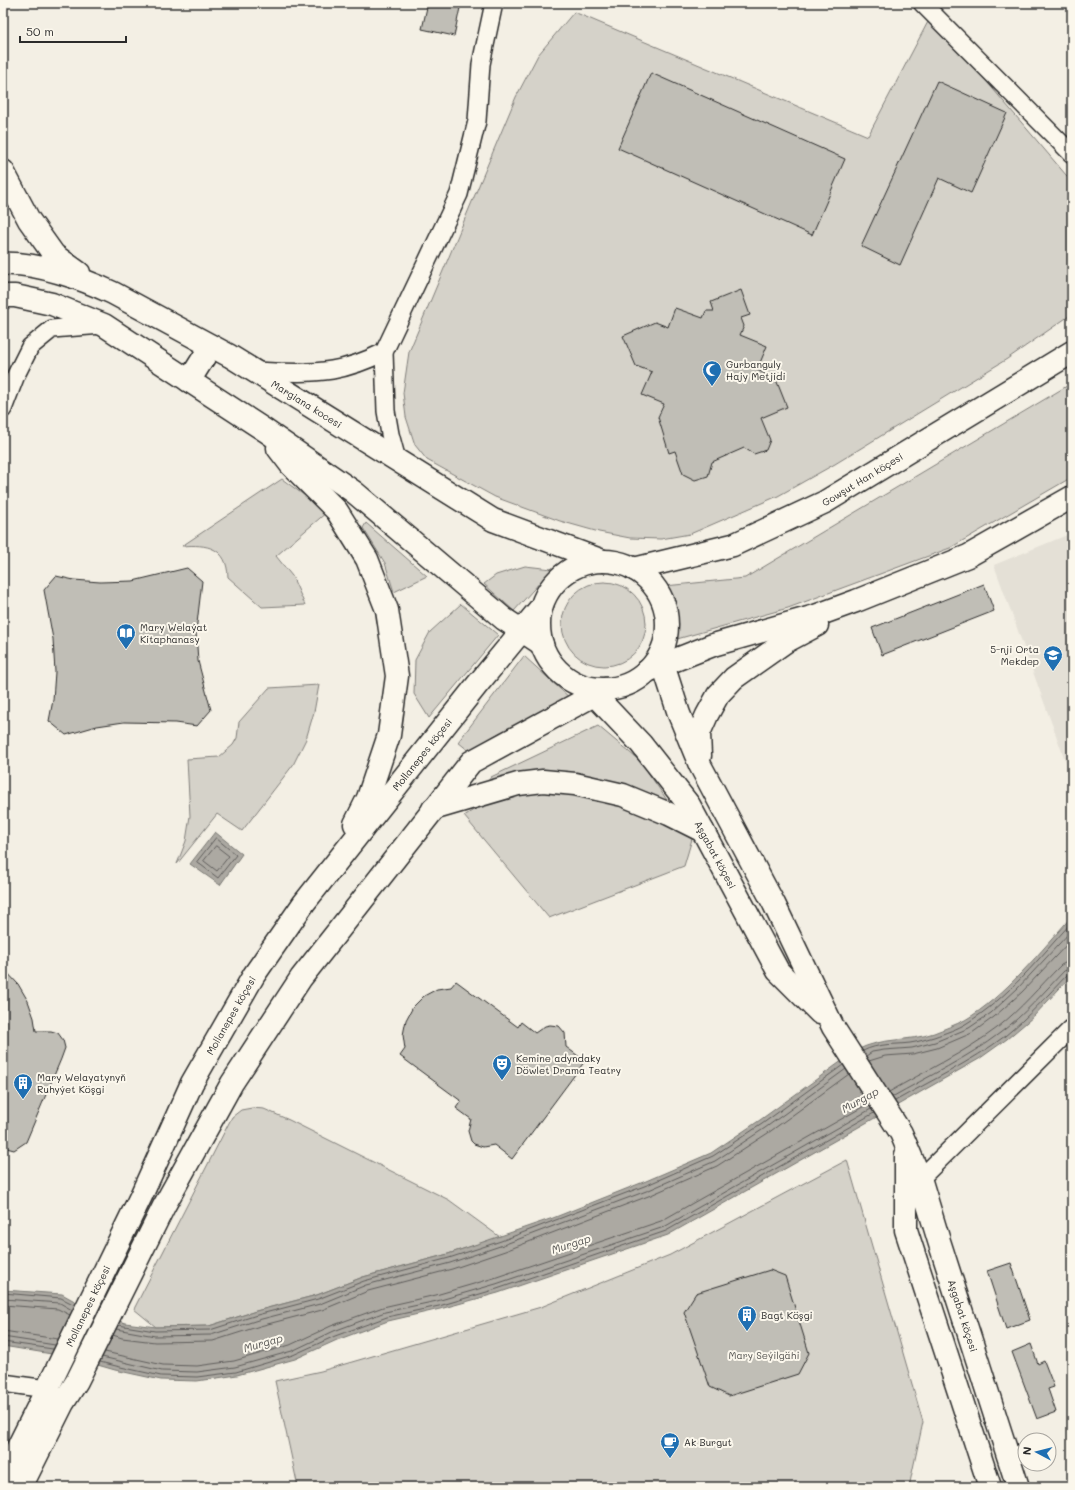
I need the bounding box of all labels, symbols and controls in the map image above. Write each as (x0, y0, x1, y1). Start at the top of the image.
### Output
scale bar (20, 18, 126, 44)
text: 50 m (26, 23, 54, 39)
place label: Gurbanguly Hajy Metjidi (726, 357, 786, 383)
mosque icon: Gurbanguly Hajy Metjidi (701, 359, 723, 387)
street label: Margiana kocesi (269, 377, 345, 431)
street label: Gowşut Han köçesi (819, 449, 905, 509)
place label: Mary Welaýat Kitaphanasy (140, 620, 207, 646)
library icon: Mary Welaýat Kitaphanasy (115, 622, 137, 650)
place label: 5-nji Orta Mekdep (990, 642, 1039, 668)
school or university icon: 5-nji Orta Mekdep (1042, 644, 1064, 672)
street label: Mollanepes köçesi (389, 715, 455, 793)
street label: Aşgabat köçesi (692, 818, 740, 891)
street label: Mollanepes köçesi (203, 973, 259, 1057)
place label: Kemine adyndaky Döwlet Drama Teatry (516, 1051, 621, 1077)
theatre icon: Kemine adyndaky Döwlet Drama Teatry (491, 1053, 513, 1081)
place label: Mary Welayatynyň Ruhyýet Köşgi (37, 1070, 126, 1096)
building icon: Mary Welayatynyň Ruhyýet Köşgi (12, 1072, 34, 1100)
water label: Murgap (838, 1083, 881, 1116)
water label: Murgap (549, 1230, 593, 1257)
street label: Mollanepes köçesi (62, 1263, 113, 1349)
street label: Aşgabat köçesi (945, 1278, 981, 1354)
building icon: Bagt Köşgi (736, 1304, 758, 1332)
place label: Bagt Köşgi (761, 1308, 813, 1322)
water label: Murgap (241, 1330, 285, 1355)
park label: Mary Seýilgähi (729, 1348, 799, 1362)
cafe icon: Ak Burgut (659, 1431, 681, 1459)
north arrow (1017, 1432, 1057, 1472)
place label: Ak Burgut (684, 1435, 732, 1449)
text: N (1019, 1446, 1035, 1456)

